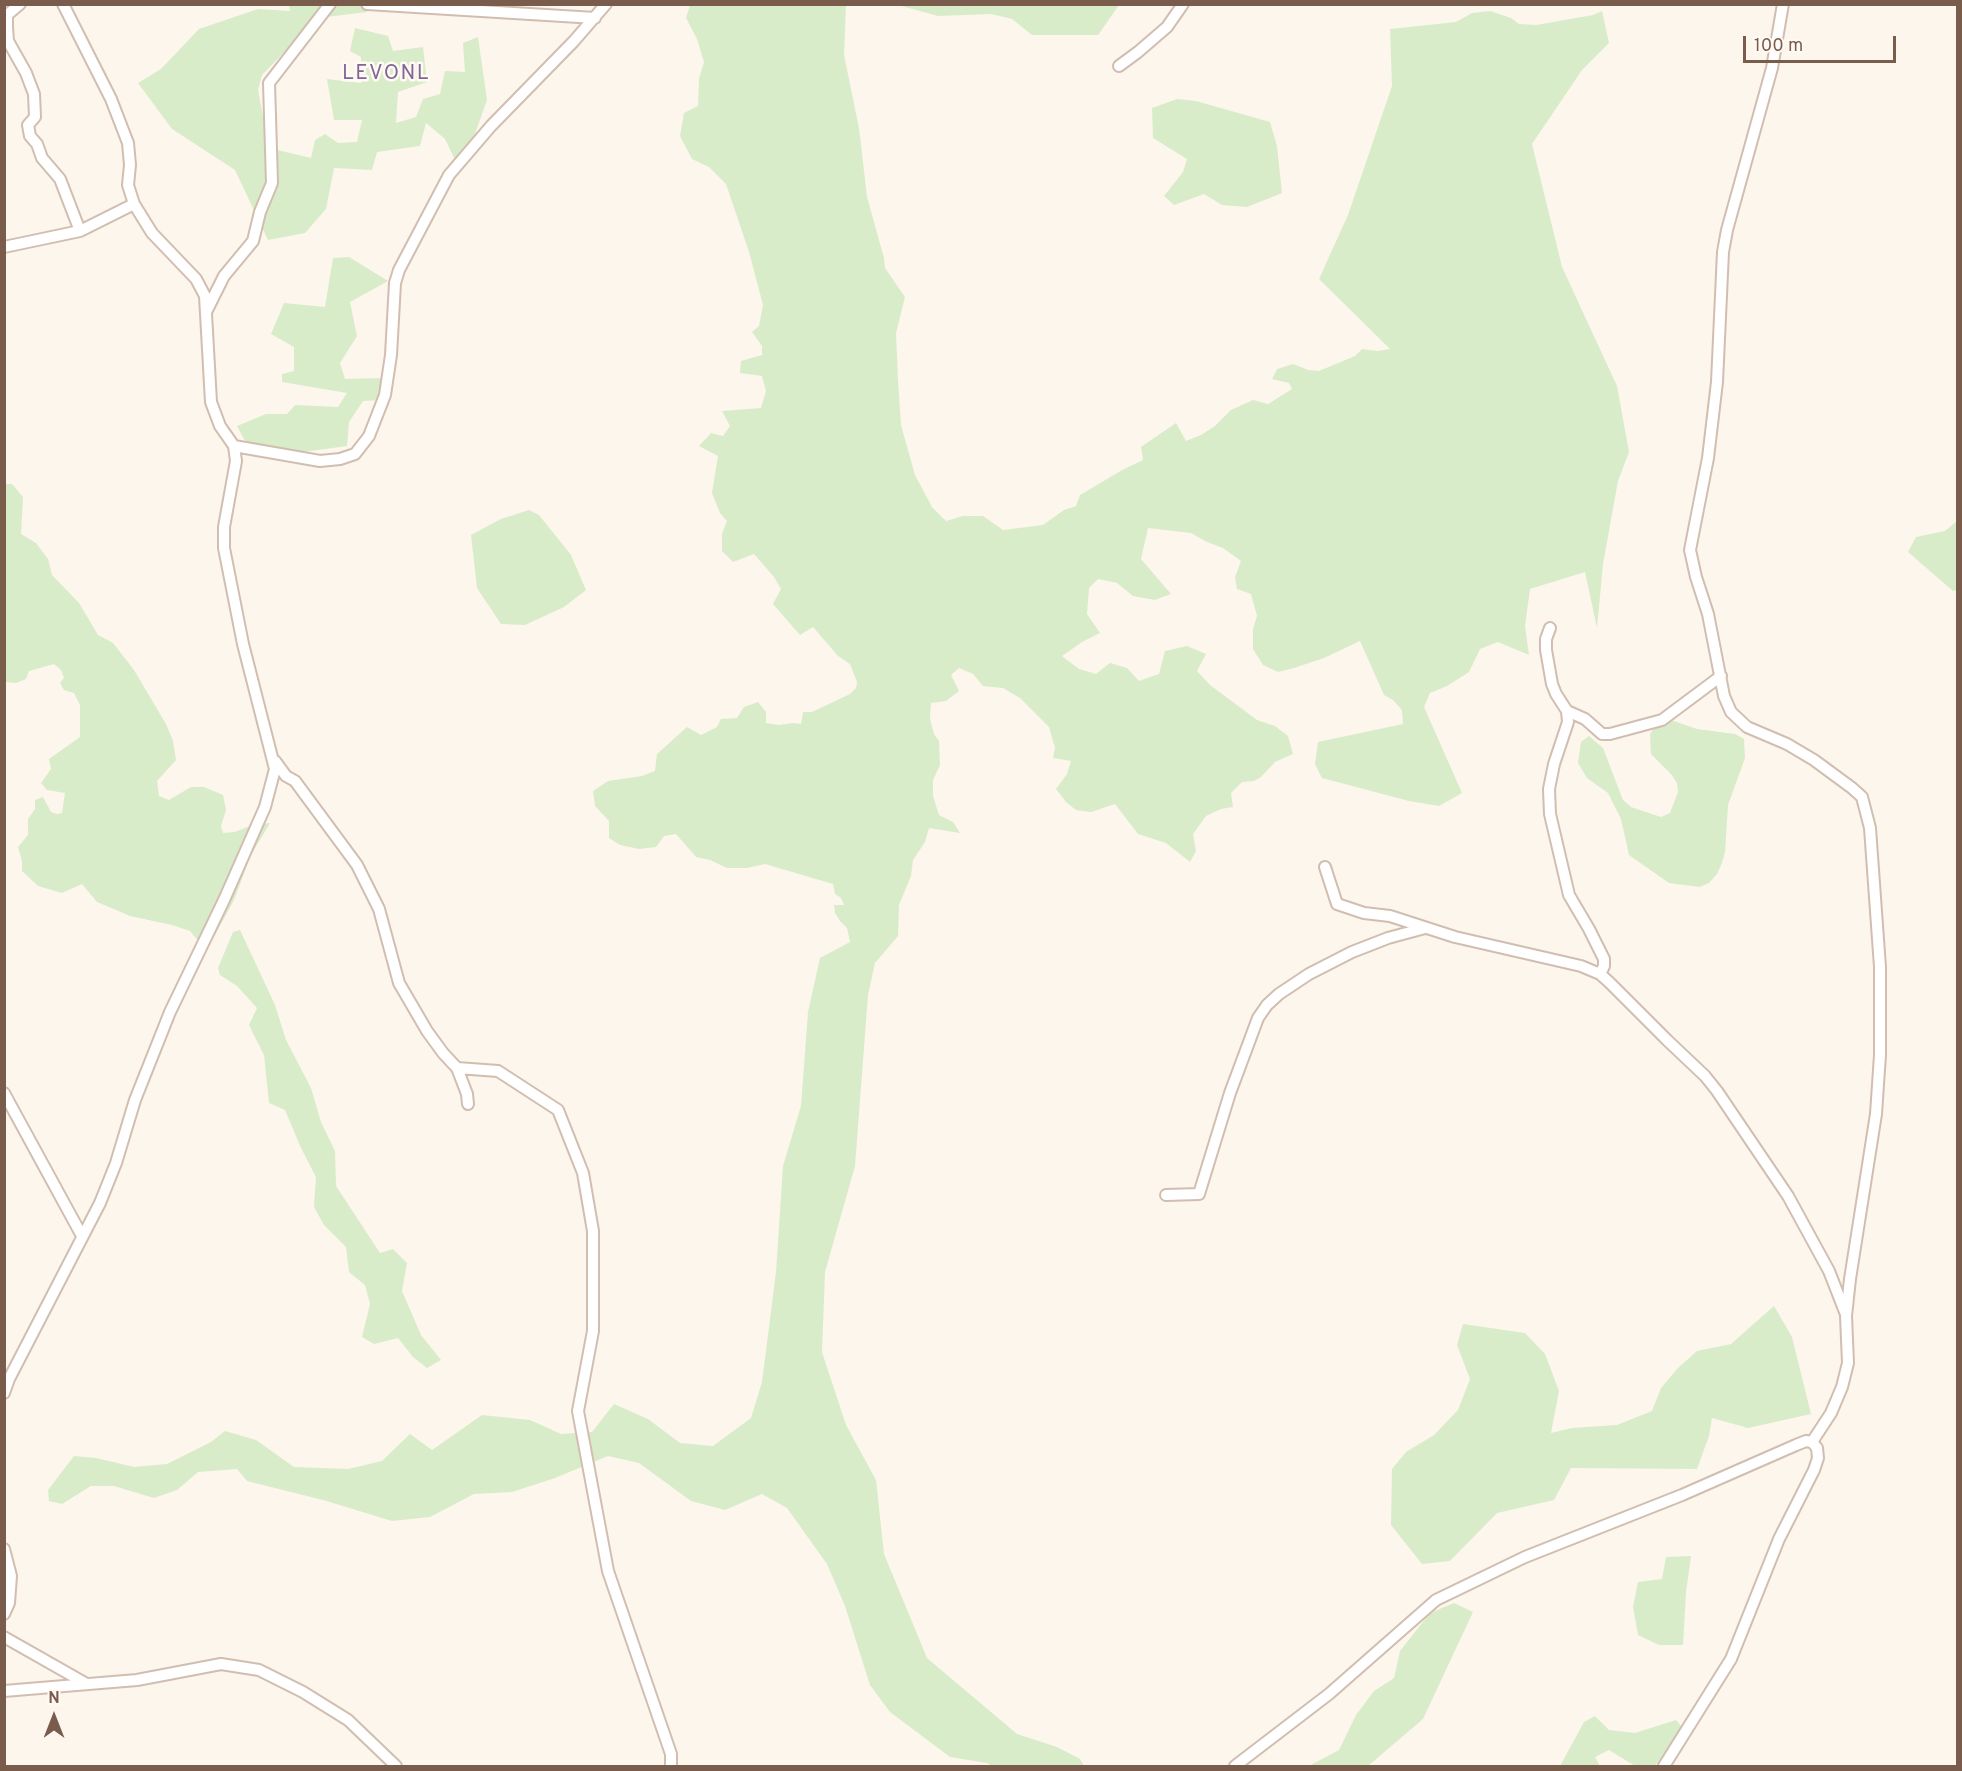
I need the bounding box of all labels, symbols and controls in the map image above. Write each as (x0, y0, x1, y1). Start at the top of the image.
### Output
scale bar (1746, 24, 1899, 62)
text: 100 m (1754, 35, 1803, 58)
district label: LEVONL (342, 62, 430, 88)
north arrow (24, 1687, 84, 1747)
text: N (48, 1689, 60, 1709)

